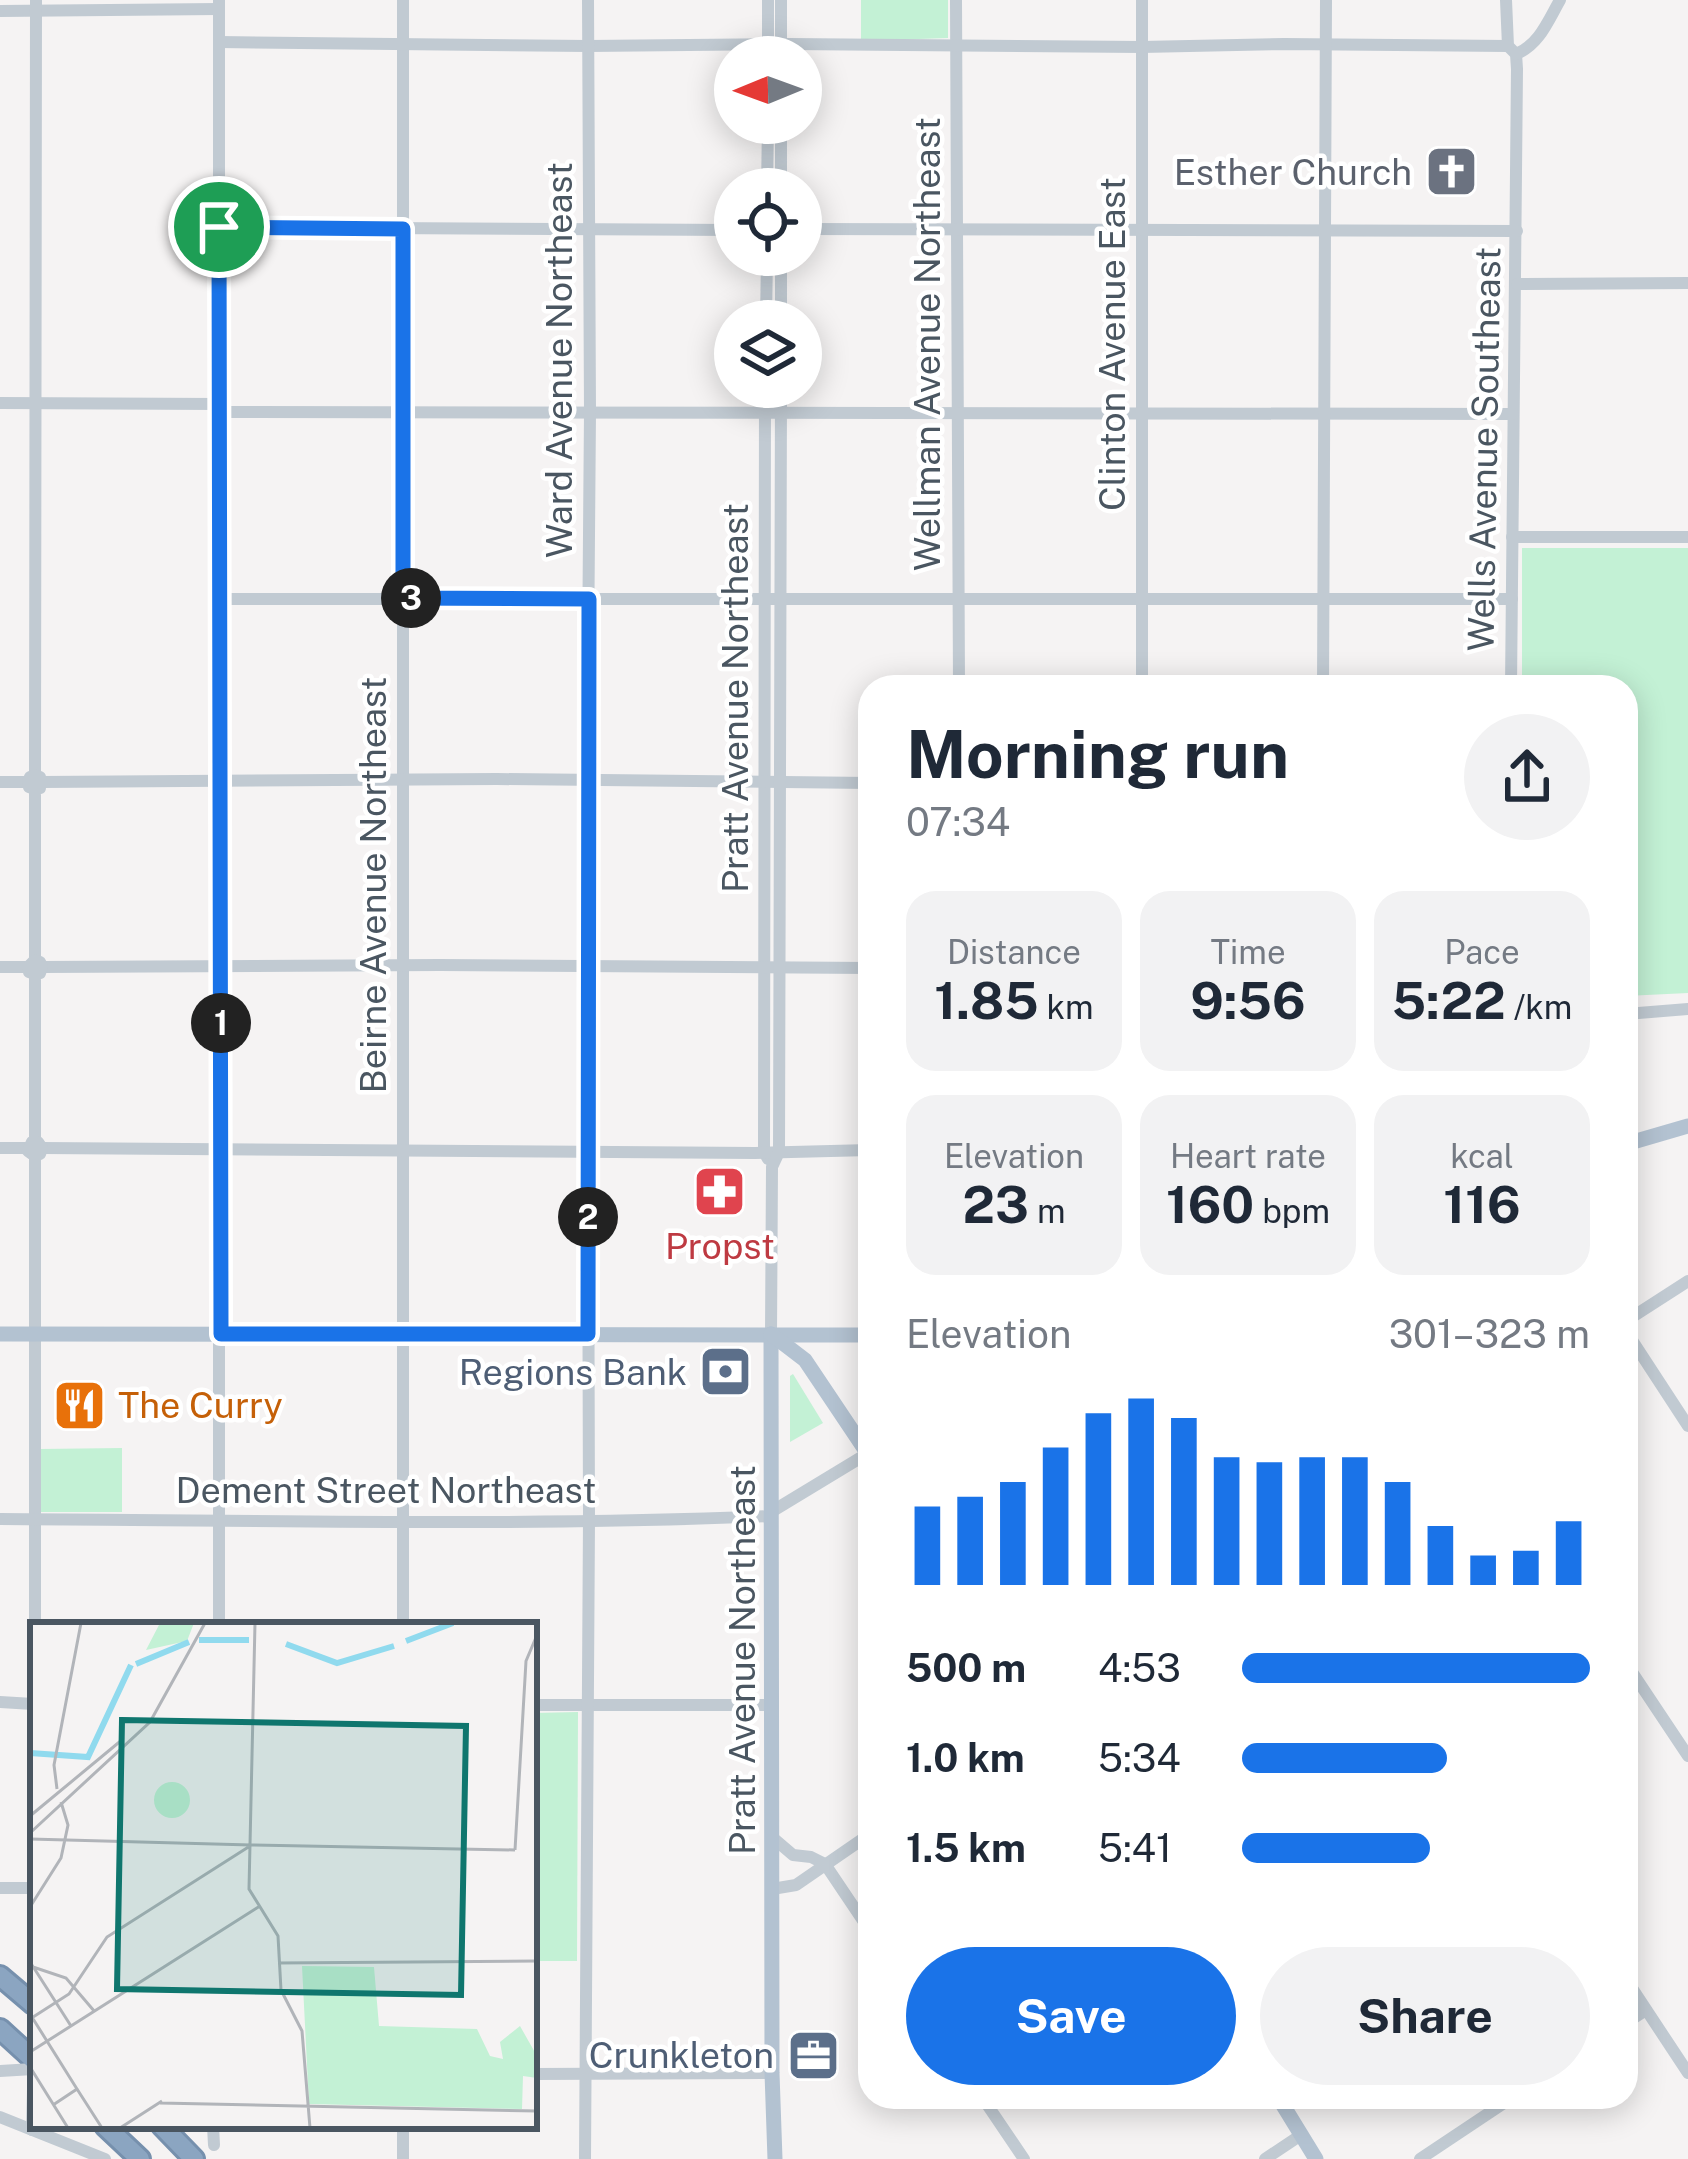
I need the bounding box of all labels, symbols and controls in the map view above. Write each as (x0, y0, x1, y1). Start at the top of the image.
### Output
north arrow (714, 36, 822, 144)
map controls (714, 36, 822, 408)
street label: Wellman Avenue Northeast (906, 117, 948, 571)
church icon: Esther Church (1423, 144, 1479, 200)
place label: Esther Church (1174, 151, 1412, 193)
street label: Ward Avenue Northeast (538, 162, 580, 558)
button: locate (714, 168, 822, 276)
pin (168, 176, 270, 278)
street label: Clinton Avenue East (1091, 177, 1133, 511)
icon: arrive (186, 194, 252, 260)
street label: Wells Avenue Southeast (1459, 246, 1509, 652)
button: layers (714, 300, 822, 408)
street label: Pratt Avenue Northeast (714, 503, 756, 893)
pin: 3 (381, 568, 441, 628)
text: 3 (400, 579, 422, 617)
street label: Beirne Avenue Northeast (352, 677, 394, 1093)
button: share (1464, 714, 1590, 840)
text: Morning run (906, 715, 1289, 793)
text: 07:34 (906, 799, 1010, 845)
text: Distance (947, 933, 1081, 971)
text: Time (1210, 933, 1286, 971)
text: Pace (1444, 933, 1520, 971)
text: 1.85 (934, 971, 1039, 1030)
text: 9:56 (1190, 971, 1306, 1030)
text: 5:22 (1392, 971, 1506, 1030)
text: km (1039, 988, 1094, 1026)
text: /km (1506, 988, 1572, 1026)
pin: 1 (191, 993, 251, 1053)
text: 1 (214, 1004, 228, 1042)
text: Elevation (944, 1137, 1084, 1175)
text: Heart rate (1170, 1137, 1326, 1175)
text: kcal (1450, 1137, 1514, 1175)
pharmacy icon: Propst (692, 1163, 748, 1219)
text: 23 (963, 1175, 1029, 1234)
text: 160 (1166, 1175, 1254, 1234)
text: 116 (1443, 1175, 1521, 1234)
pin: 2 (558, 1187, 618, 1247)
text: m (1029, 1192, 1065, 1230)
text: bpm (1254, 1192, 1330, 1230)
text: 2 (578, 1198, 598, 1236)
place label: Propst (665, 1225, 775, 1267)
text: Elevation (906, 1311, 1072, 1357)
text: 301–323 m (1389, 1311, 1590, 1357)
bank icon: Regions Bank (698, 1344, 754, 1400)
place label: Regions Bank (459, 1351, 687, 1393)
restaurant icon: The Curry (51, 1377, 107, 1433)
place label: The Curry (118, 1384, 283, 1426)
street label: Pratt Avenue Northeast (721, 1465, 763, 1855)
street label: Dement Street Northeast (176, 1469, 596, 1511)
inset map (30, 1622, 537, 2129)
text: 500 m (906, 1645, 1026, 1691)
text: 4:53 (1098, 1645, 1181, 1691)
text: 1.0 km (906, 1735, 1025, 1781)
text: 5:34 (1098, 1735, 1181, 1781)
text: 1.5 km (906, 1825, 1026, 1871)
text: 5:41 (1098, 1825, 1172, 1871)
button: Save (906, 1947, 1236, 2085)
button: Share (1260, 1947, 1590, 2085)
office icon: Crunkleton (785, 2027, 841, 2083)
place label: Crunkleton (589, 2034, 774, 2076)

